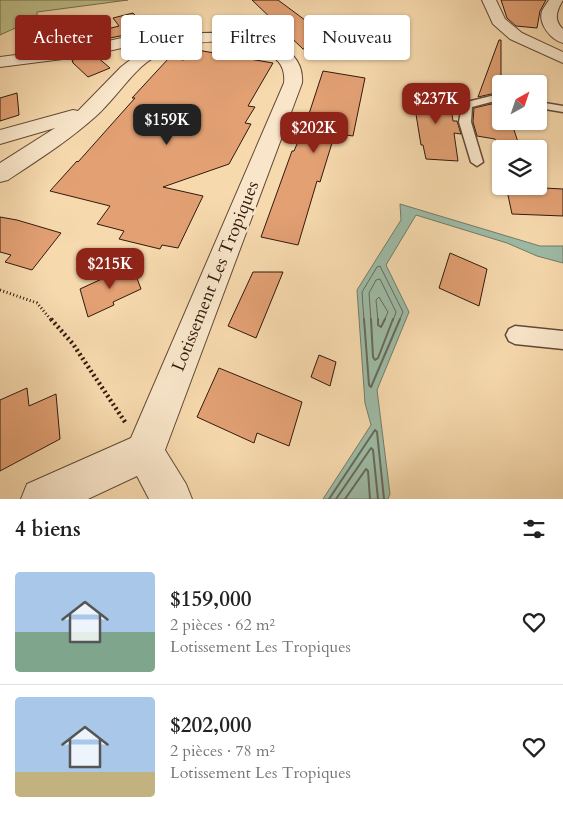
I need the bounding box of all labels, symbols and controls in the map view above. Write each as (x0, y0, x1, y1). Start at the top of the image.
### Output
chip: Acheter (15, 15, 111, 60)
chip: Louer (121, 15, 202, 60)
chip: Filtres (212, 15, 294, 60)
chip: Nouveau (304, 15, 410, 60)
north arrow (492, 75, 548, 130)
map controls (492, 75, 547, 195)
pin: $237K (401, 82, 471, 125)
text: $237K (413, 88, 459, 110)
pin: $159K (132, 104, 202, 146)
text: $159K (144, 109, 190, 131)
pin: $202K (279, 112, 349, 154)
text: $202K (291, 117, 337, 139)
button: layers (492, 140, 547, 195)
street label: Lotissement Les Tropiques (166, 177, 265, 375)
pin: $215K (75, 248, 145, 290)
text: $215K (87, 253, 133, 275)
text: 4 biens (15, 515, 81, 544)
icon: filters (520, 515, 548, 543)
text: $159,000 (170, 585, 251, 614)
icon: home (55, 592, 115, 652)
icon: heart (520, 608, 548, 636)
text: 2 pièces · 62 m² (170, 614, 275, 636)
text: Lotissement Les Tropiques (170, 636, 351, 658)
text: $202,000 (170, 711, 251, 740)
icon: home (55, 717, 115, 777)
icon: heart (520, 733, 548, 761)
text: 2 pièces · 78 m² (170, 740, 275, 762)
text: Lotissement Les Tropiques (170, 762, 351, 784)

